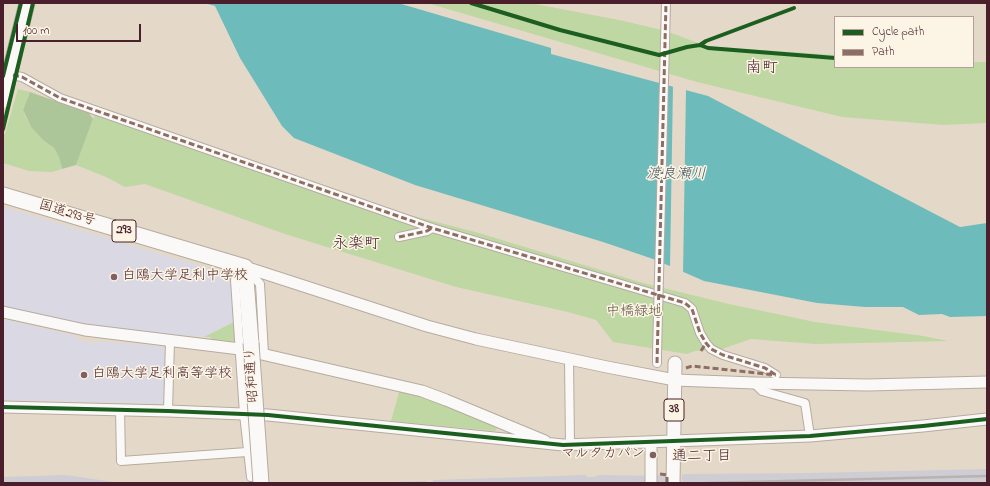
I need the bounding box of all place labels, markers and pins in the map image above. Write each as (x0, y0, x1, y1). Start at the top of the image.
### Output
place label: 白鴎大学足利中学校 (122, 269, 248, 285)
marker: 白鴎大学足利中学校 (109, 272, 119, 282)
place label: 白鴎大学足利高等学校 (92, 367, 232, 383)
marker: 白鴎大学足利高等学校 (79, 370, 89, 380)
place label: マルタカパン (561, 447, 645, 463)
marker: マルタカパン (648, 450, 658, 460)

